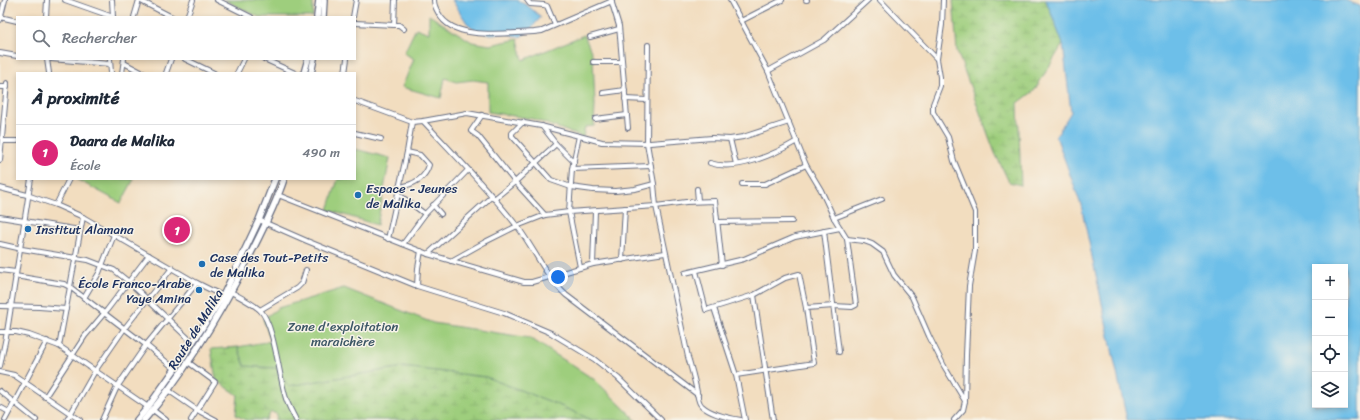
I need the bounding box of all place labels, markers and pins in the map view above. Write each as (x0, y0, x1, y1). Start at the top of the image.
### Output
place label: Espace - Jeunes de Malika (366, 177, 458, 215)
marker: Espace - Jeunes de Malika (353, 190, 363, 200)
pin: 1 (164, 215, 190, 245)
place label: Institut Alamana (35, 218, 134, 241)
marker: Institut Alamana (23, 224, 33, 234)
place label: Case des Tout-Petits de Malika (210, 246, 329, 284)
marker: Case des Tout-Petits de Malika (197, 259, 207, 269)
place label: École Franco-Arabe Yaye Amina (78, 272, 191, 310)
marker: École Franco-Arabe Yaye Amina (194, 285, 204, 295)

